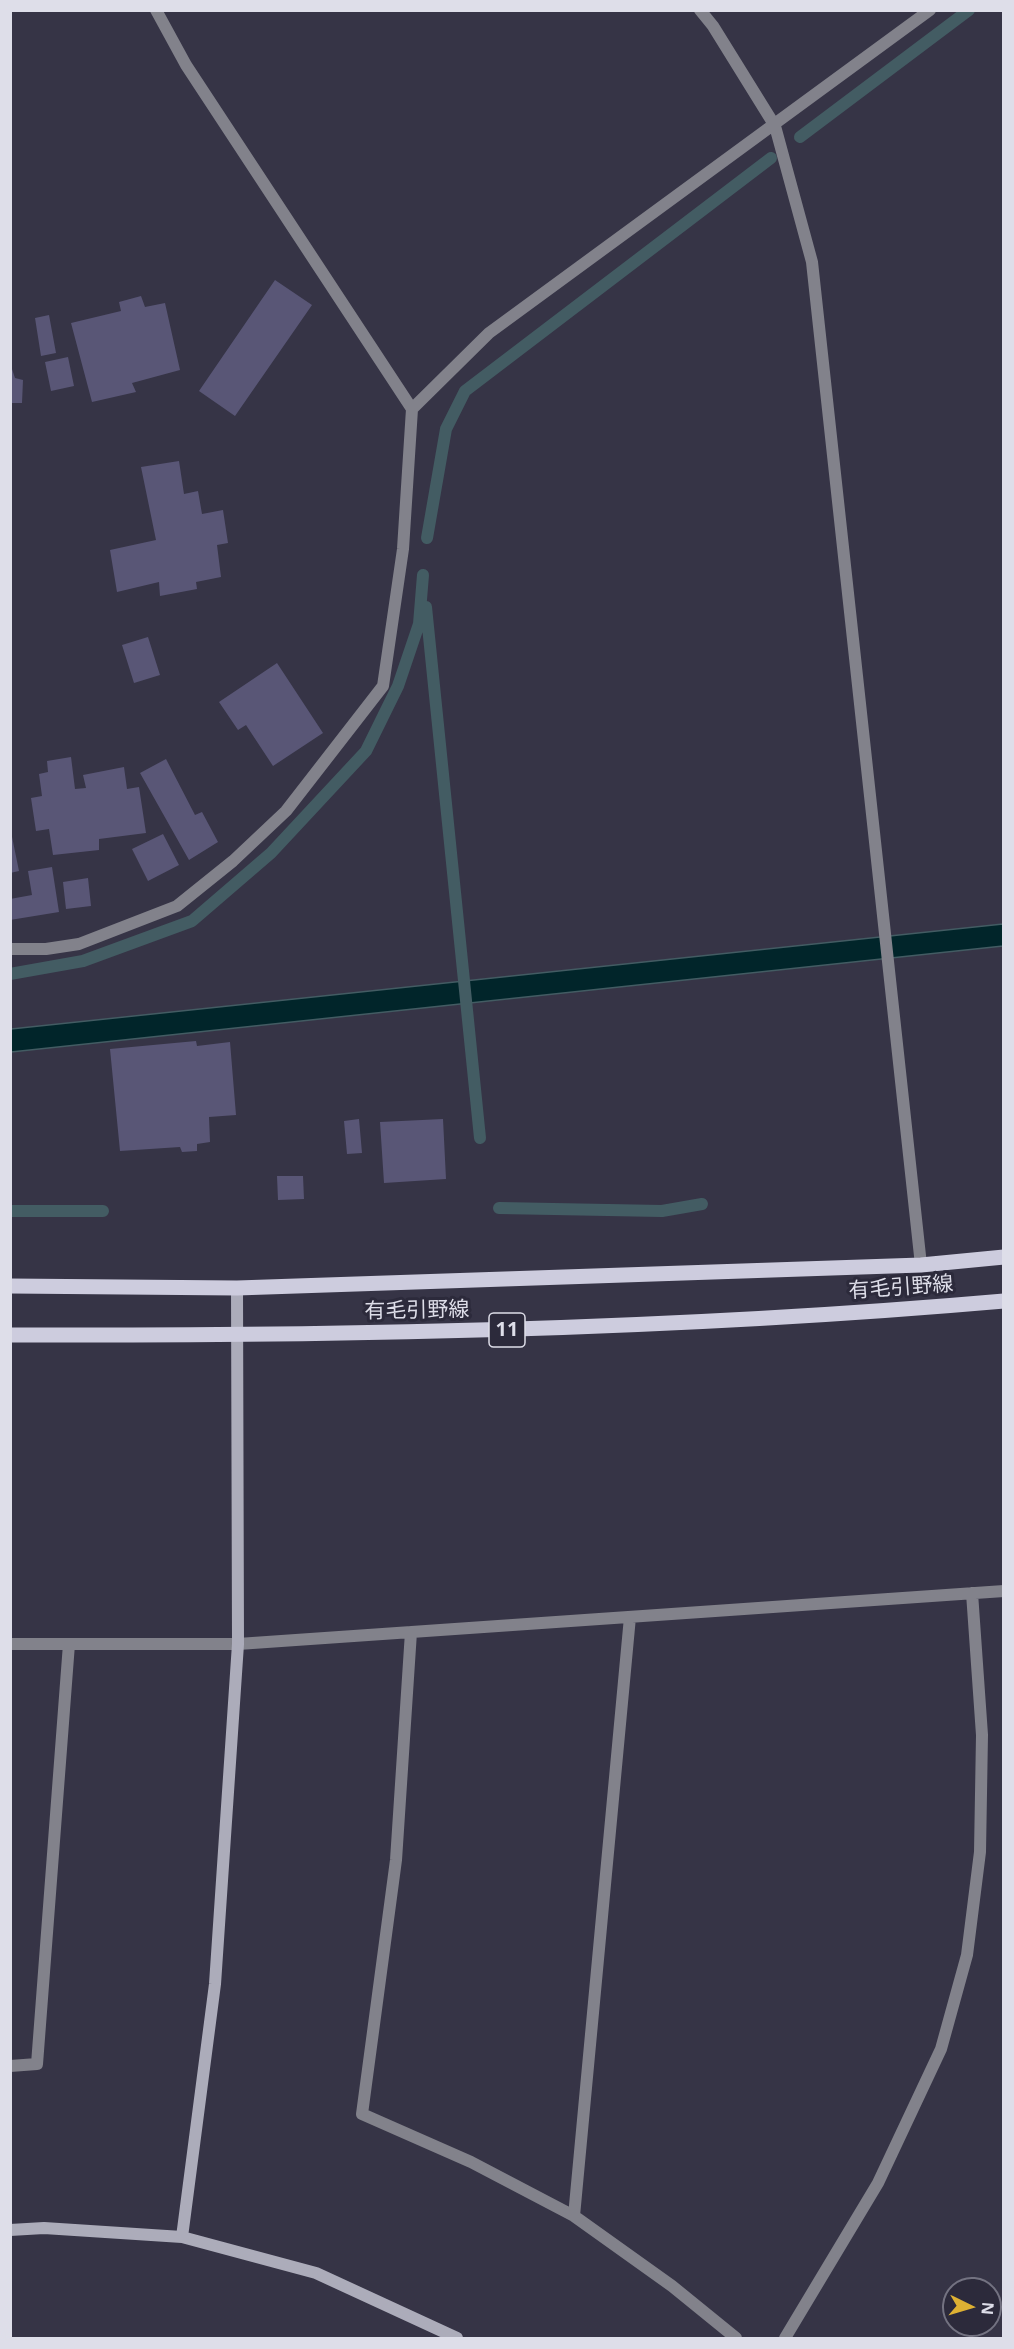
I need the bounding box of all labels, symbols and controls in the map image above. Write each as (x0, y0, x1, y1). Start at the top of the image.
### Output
street label: 有毛引野線 (848, 1272, 954, 1304)
street label: 有毛引野線 (364, 1297, 470, 1325)
road number: 11 (489, 1313, 525, 1347)
north arrow (942, 2277, 1002, 2337)
text: N (976, 2301, 999, 2316)

